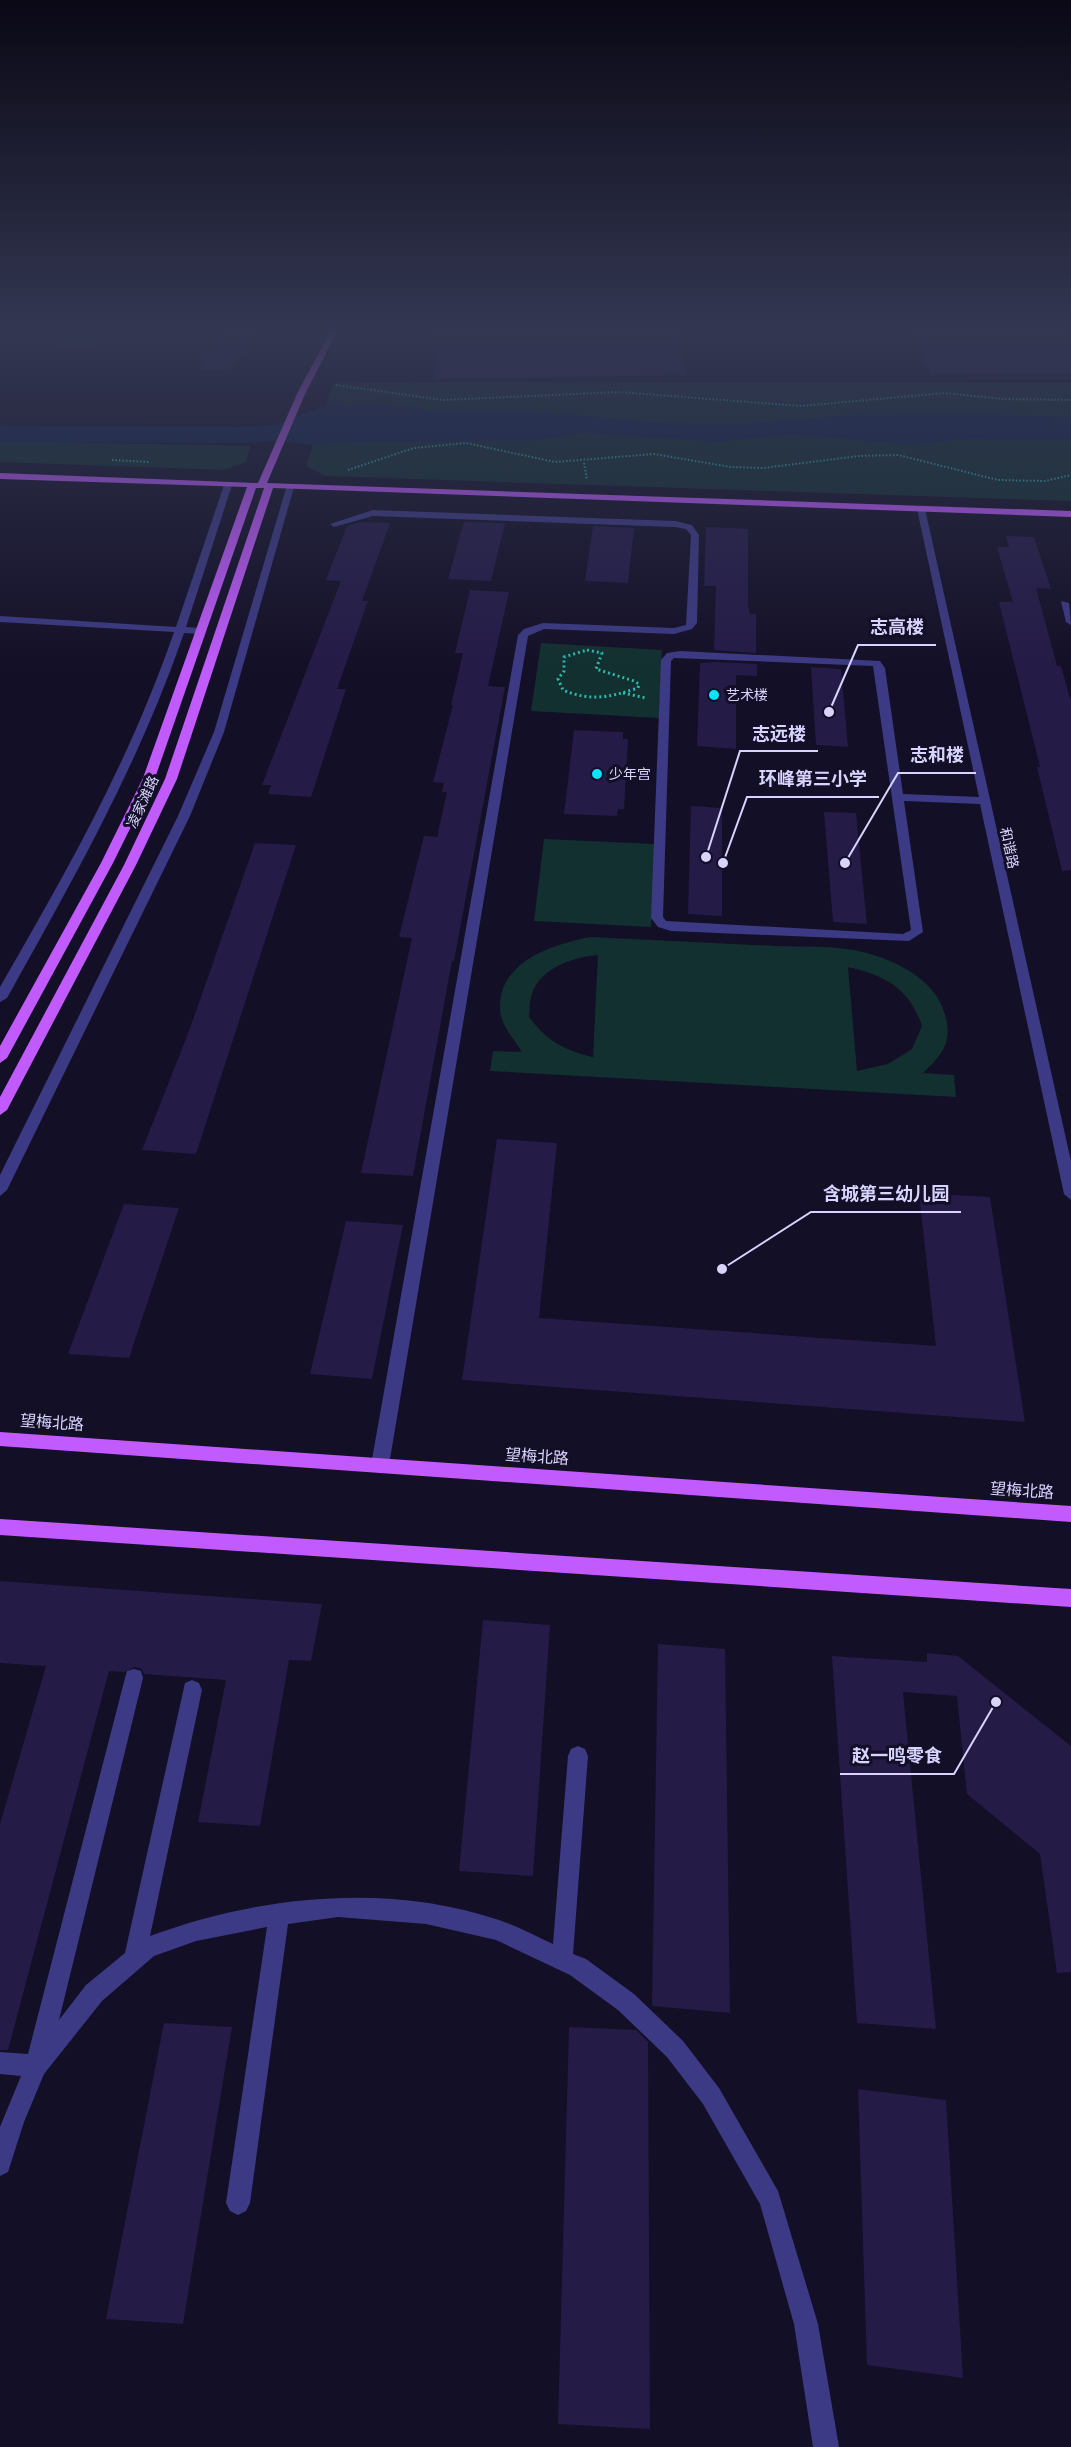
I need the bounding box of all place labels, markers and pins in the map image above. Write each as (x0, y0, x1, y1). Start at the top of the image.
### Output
callout: 志高楼 (858, 609, 936, 645)
place label: 艺术楼 (726, 687, 768, 704)
marker: 艺术楼 (707, 688, 721, 702)
callout: 志远楼 (740, 715, 818, 751)
callout: 志和楼 (898, 737, 976, 773)
callout: 环峰第三小学 (747, 761, 879, 797)
place label: 少年宫 (609, 766, 651, 783)
marker: 少年宫 (590, 767, 604, 781)
callout: 含城第三幼儿园 (811, 1176, 961, 1212)
callout: 赵一鸣零食 (840, 1738, 954, 1774)

